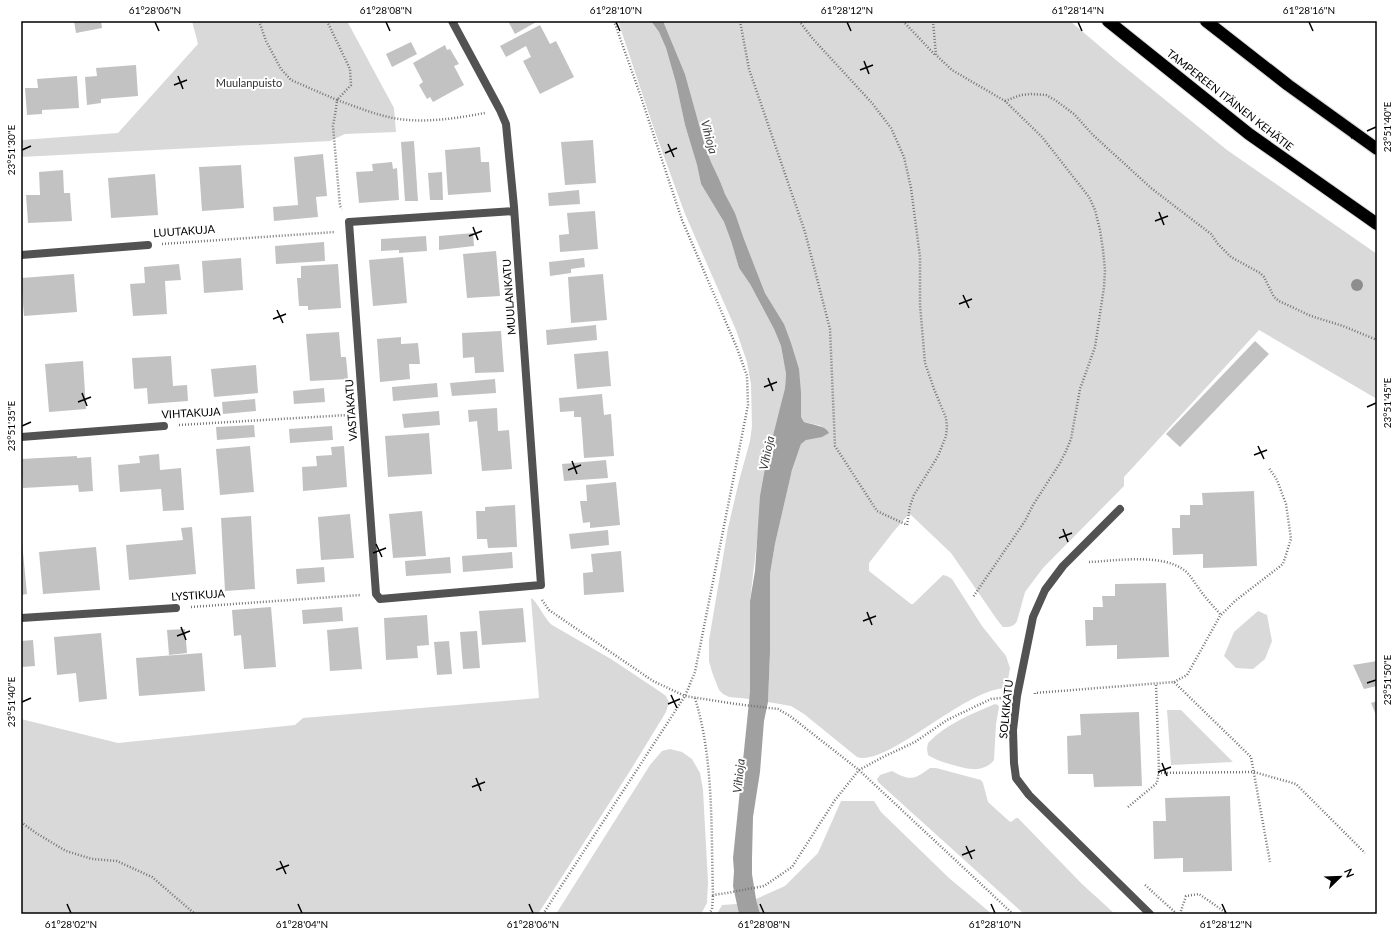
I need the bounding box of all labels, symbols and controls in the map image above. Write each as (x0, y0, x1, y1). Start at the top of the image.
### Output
text: 61°28'06"N (129, 4, 181, 16)
text: 61°28'08"N (360, 4, 412, 16)
text: 61°28'10"N (590, 4, 642, 16)
text: 61°28'12"N (821, 4, 873, 16)
text: 61°28'14"N (1052, 4, 1104, 16)
text: 61°28'16"N (1283, 4, 1335, 16)
street label: TAMPEREEN ITÄINEN KEHÄTIE (1164, 46, 1296, 153)
park label: Muulanpuisto (216, 76, 282, 89)
text: 23°51'40"E (1381, 102, 1393, 152)
water label: Vihioja (698, 118, 721, 155)
text: 23°51'30"E (5, 125, 17, 175)
street label: LUUTAKUJA (153, 222, 216, 239)
street label: MUULANKATU (499, 258, 518, 336)
text: 23°51'45"E (1381, 378, 1393, 428)
street label: VASTAKATU (342, 379, 359, 441)
text: 23°51'35"E (5, 401, 17, 451)
street label: VIHTAKUJA (161, 404, 221, 421)
water label: Vihioja (756, 434, 777, 471)
street label: LYSTIKUJA (171, 586, 226, 603)
text: 23°51'50"E (1381, 655, 1393, 705)
text: 23°51'40"E (5, 677, 17, 727)
street label: SOLKIKATU (996, 679, 1015, 739)
water label: Vihioja (729, 758, 748, 794)
north arrow (1320, 857, 1360, 897)
text: N (1342, 866, 1357, 879)
text: 61°28'02"N (45, 918, 97, 930)
text: 61°28'04"N (276, 918, 328, 930)
text: 61°28'06"N (507, 918, 559, 930)
text: 61°28'08"N (738, 918, 790, 930)
text: 61°28'10"N (969, 918, 1021, 930)
text: 61°28'12"N (1200, 918, 1252, 930)

